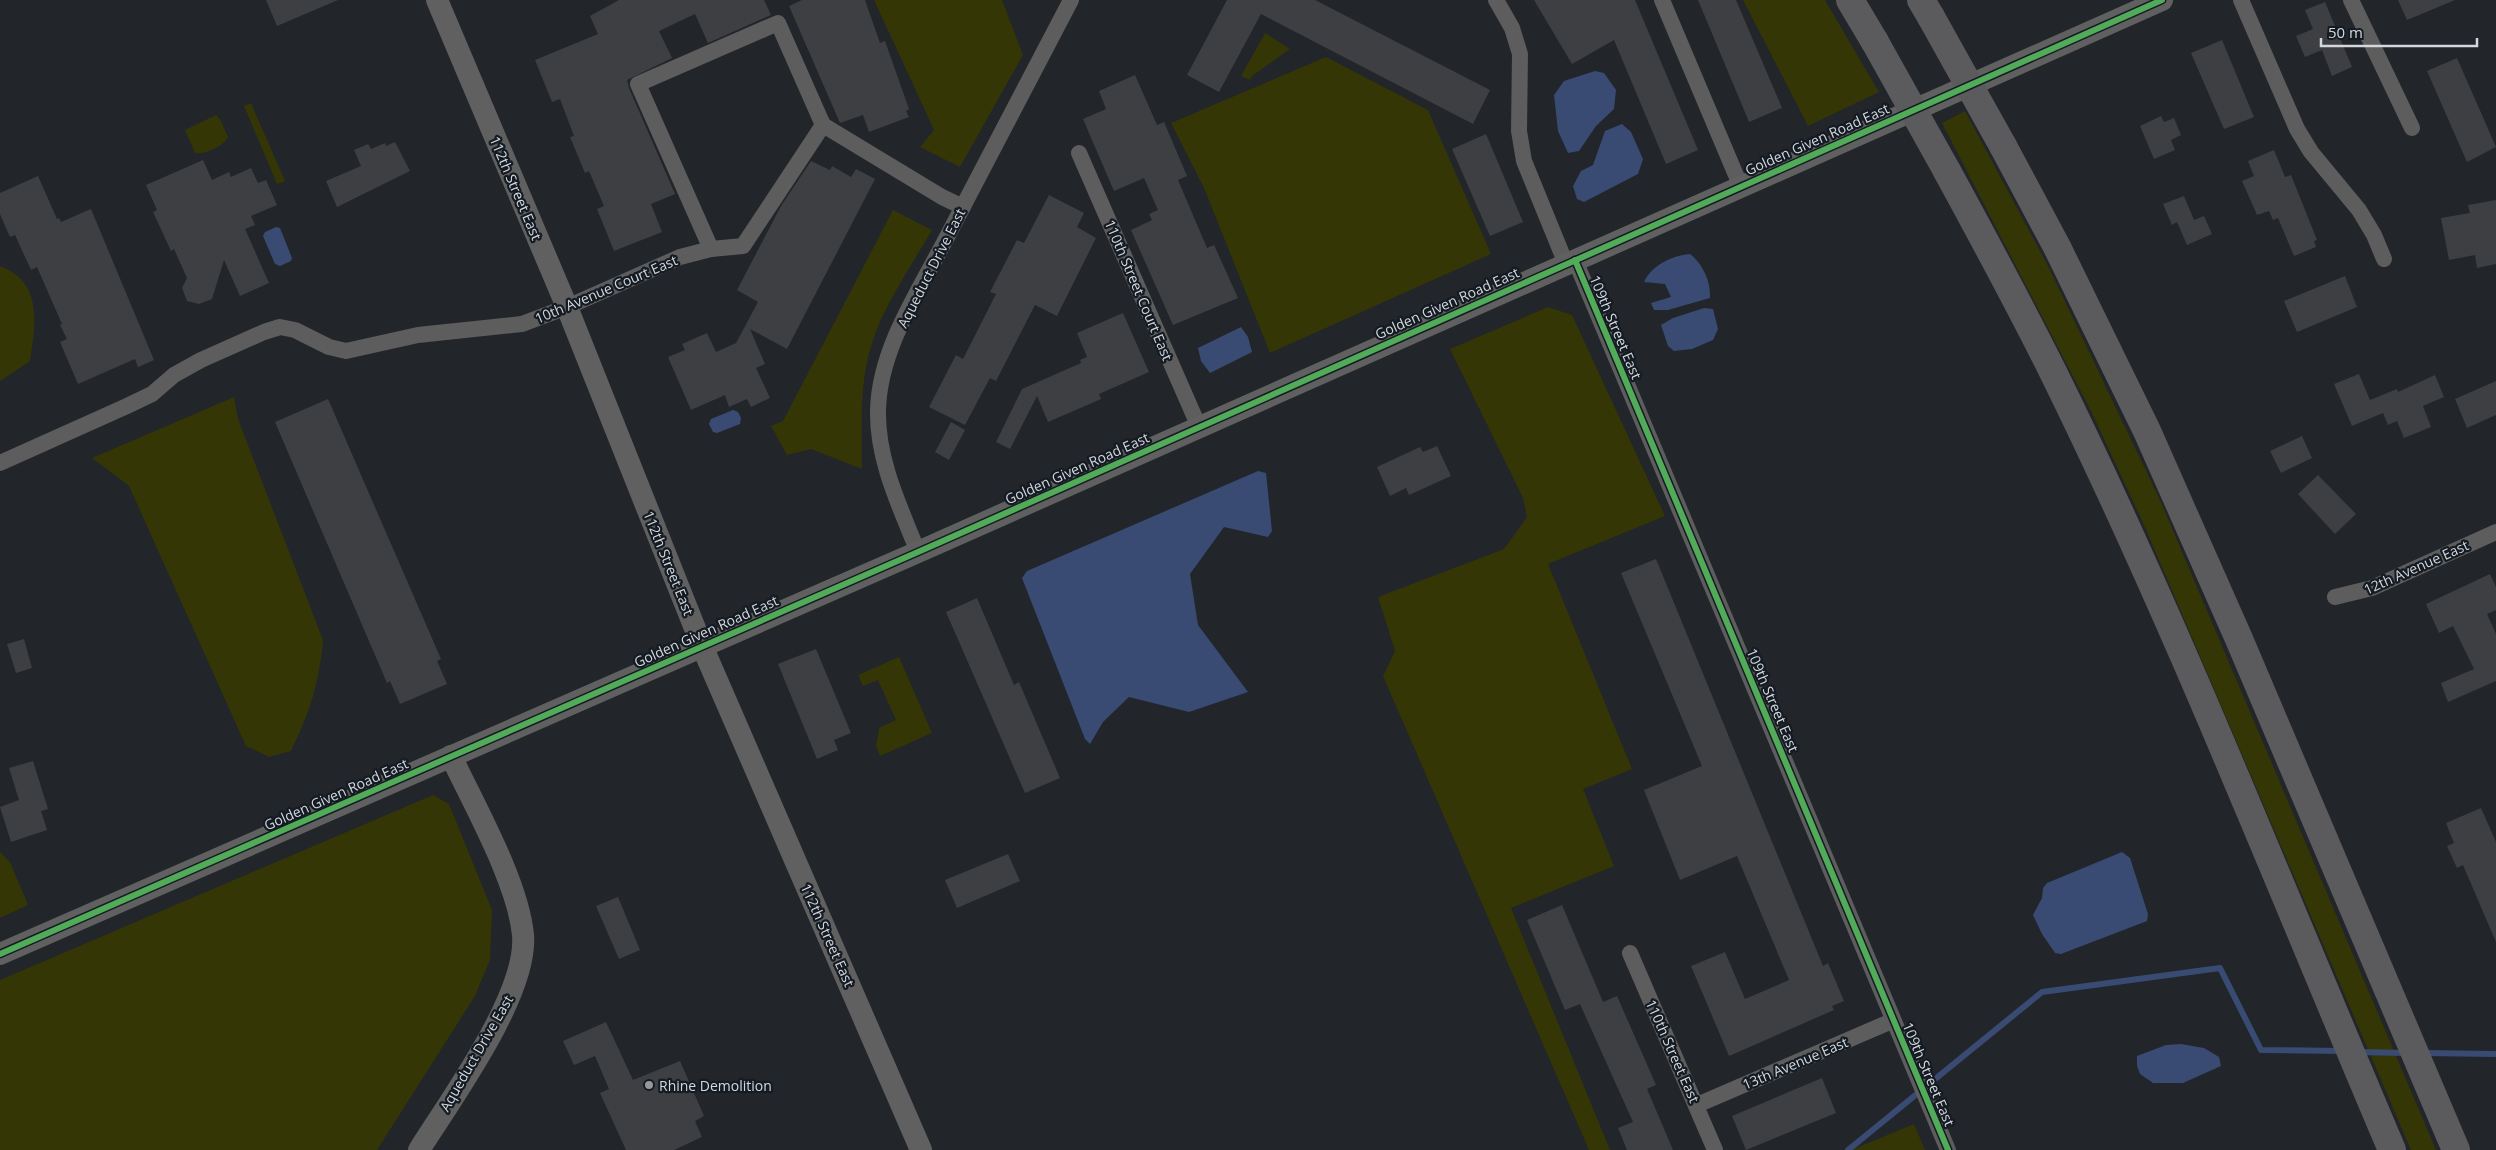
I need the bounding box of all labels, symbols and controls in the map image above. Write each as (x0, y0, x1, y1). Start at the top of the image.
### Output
scale bar (2321, 15, 2477, 47)
text: 50 m (2328, 22, 2363, 42)
street label: Golden Given Road East (1742, 99, 1892, 179)
street label: 112th Street East (486, 133, 546, 243)
street label: Aqueduct Drive East (893, 205, 969, 331)
street label: 110th Street Court East (1101, 217, 1177, 363)
street label: 10th Avenue Court East (532, 250, 680, 328)
street label: Golden Given Road East (1372, 263, 1522, 343)
street label: 109th Street East (1586, 272, 1646, 382)
street label: Golden Given Road East (1002, 428, 1152, 508)
street label: 112th Street East (639, 508, 699, 618)
street label: 12th Avenue East (2361, 535, 2471, 599)
street label: Golden Given Road East (631, 591, 781, 671)
street label: 109th Street East (1743, 645, 1803, 755)
street label: Golden Given Road East (261, 754, 411, 834)
street label: 112th Street East (797, 880, 859, 990)
street label: Aqueduct Drive East (435, 991, 517, 1115)
street label: 110th Street East (1642, 996, 1704, 1106)
street label: 109th Street East (1899, 1019, 1959, 1129)
street label: 13th Avenue East (1739, 1032, 1851, 1094)
place label: Rhine Demolition (659, 1076, 772, 1095)
marker: Rhine Demolition (643, 1079, 655, 1091)

